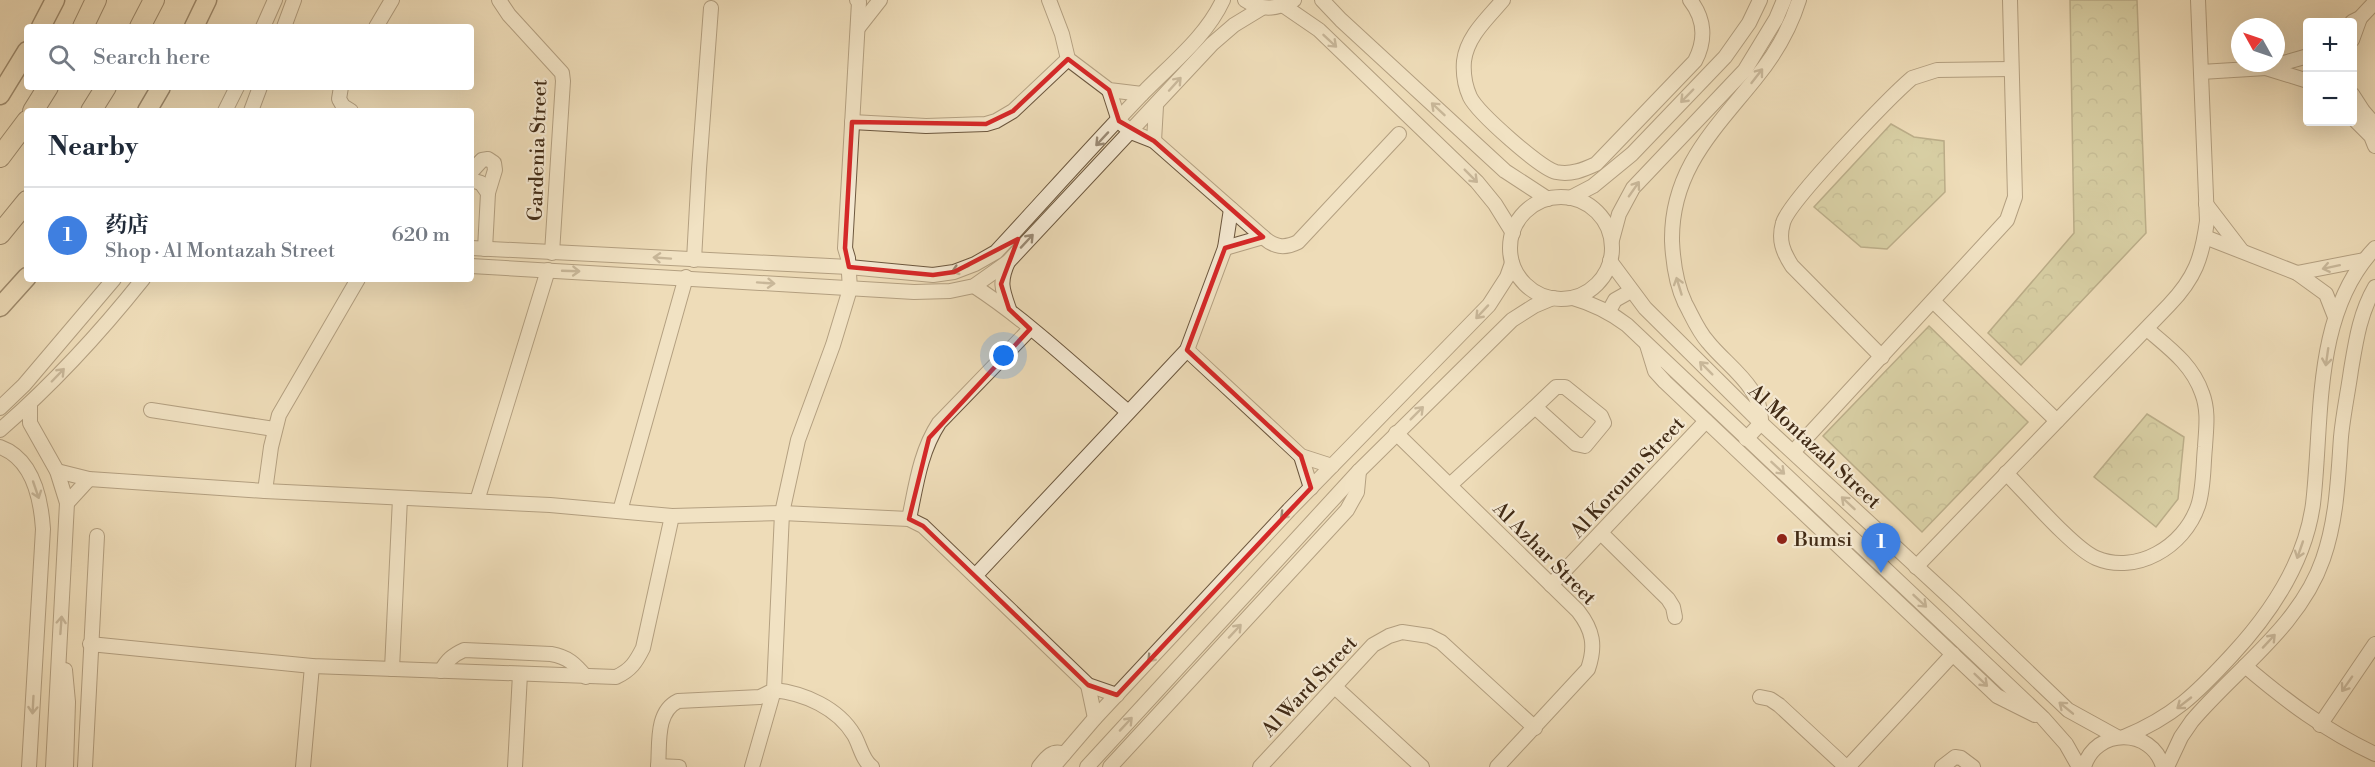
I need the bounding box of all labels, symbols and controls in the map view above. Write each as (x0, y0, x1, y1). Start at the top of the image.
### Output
north arrow (2231, 18, 2285, 72)
map controls (2303, 18, 2357, 126)
button: + (2303, 18, 2357, 72)
search box (24, 24, 474, 90)
one-way arrow (1323, 33, 1338, 48)
icon: search (45, 41, 78, 74)
text: Search here (93, 44, 210, 71)
one-way arrow (1751, 68, 1764, 84)
button: − (2303, 72, 2357, 126)
one-way arrow (1168, 77, 1182, 92)
street label: Gardenia Street (524, 79, 553, 221)
one-way arrow (1680, 89, 1695, 104)
one-way arrow (1430, 102, 1445, 116)
text: Nearby (48, 131, 138, 163)
one-way arrow (1095, 131, 1109, 146)
one-way arrow (1463, 169, 1478, 183)
one-way arrow (1628, 181, 1640, 197)
text: 药店 (105, 212, 149, 239)
text: 1 (63, 223, 72, 248)
text: 620 m (392, 223, 450, 248)
one-way arrow (1020, 234, 1034, 249)
text: Shop · Al Montazah Street (105, 239, 335, 264)
one-way arrow (652, 252, 672, 263)
one-way arrow (2321, 261, 2340, 273)
one-way arrow (951, 264, 970, 275)
one-way arrow (561, 266, 581, 277)
one-way arrow (756, 277, 775, 288)
one-way arrow (1673, 277, 1684, 296)
one-way arrow (1475, 305, 1489, 320)
your location (989, 341, 1018, 370)
one-way arrow (2321, 347, 2332, 367)
one-way arrow (1699, 361, 1714, 376)
one-way arrow (50, 368, 65, 383)
street label: Al Montazah Street (1742, 379, 1885, 515)
one-way arrow (1410, 405, 1425, 420)
street label: Al Koroum Street (1565, 412, 1691, 544)
one-way arrow (1770, 461, 1785, 475)
one-way arrow (31, 481, 42, 499)
one-way arrow (1840, 495, 1855, 510)
street label: Al Azhar Street (1486, 496, 1601, 611)
one-way arrow (1280, 505, 1295, 520)
pin: 1 (1862, 524, 1900, 573)
place label: Bumsi (1793, 528, 1853, 553)
marker: Bumsi (1775, 532, 1789, 546)
one-way arrow (2294, 540, 2305, 559)
one-way arrow (1912, 594, 1927, 608)
one-way arrow (56, 615, 67, 635)
one-way arrow (1228, 624, 1242, 639)
street label: Al Ward Street (1256, 631, 1363, 743)
one-way arrow (2262, 634, 2276, 649)
one-way arrow (1147, 647, 1161, 662)
one-way arrow (1974, 673, 1989, 688)
one-way arrow (2341, 675, 2353, 691)
one-way arrow (27, 695, 38, 715)
one-way arrow (2176, 697, 2192, 710)
one-way arrow (2059, 701, 2074, 715)
one-way arrow (1119, 717, 1133, 732)

